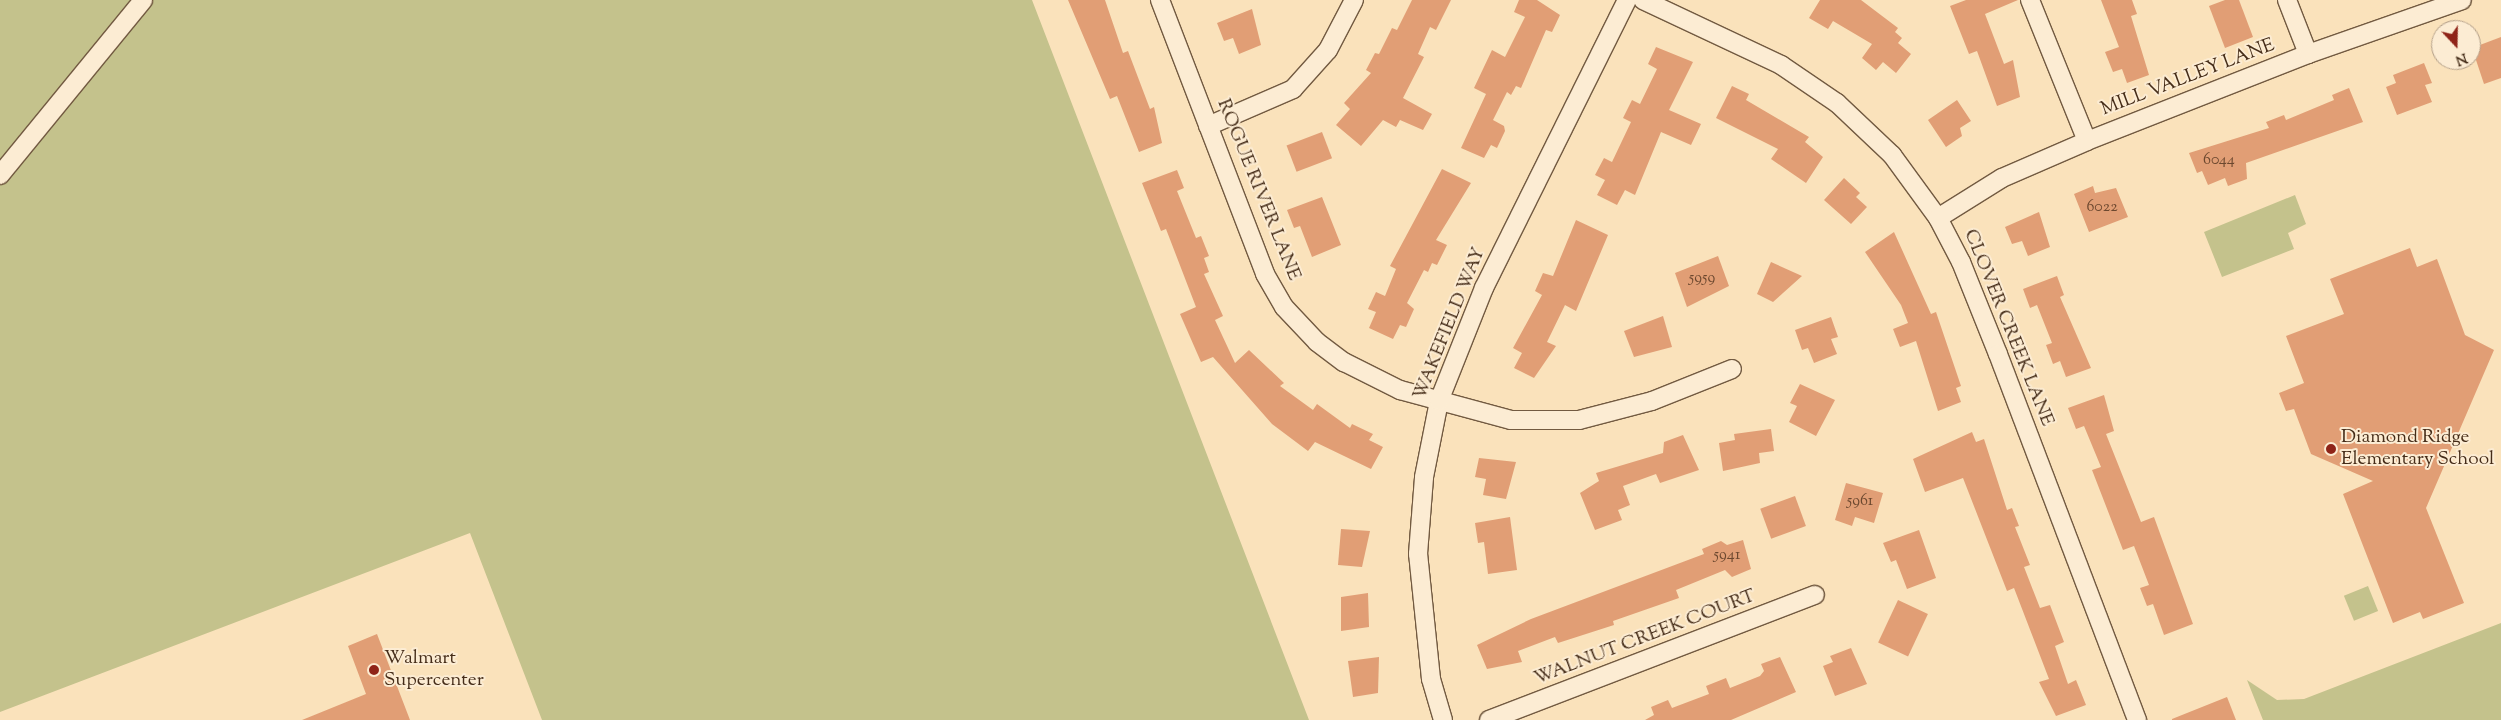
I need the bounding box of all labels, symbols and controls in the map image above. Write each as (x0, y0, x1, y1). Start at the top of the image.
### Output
north arrow (2431, 20, 2481, 70)
street label: MILL VALLEY LANE (2098, 34, 2278, 122)
text: N (2452, 47, 2470, 69)
street label: ROGUE RIVER LANE (1211, 96, 1305, 284)
house number: 6044 (2203, 151, 2235, 171)
house number: 6022 (2086, 198, 2118, 218)
street label: CLOVER CREEK LANE (1958, 226, 2058, 430)
street label: WAKEFIELD WAY (1409, 244, 1491, 404)
house number: 5959 (1689, 269, 1715, 289)
place label: Diamond Ridge Elementary School (2341, 427, 2494, 471)
marker: Diamond Ridge Elementary School (2325, 443, 2337, 455)
house number: 5961 (1847, 492, 1873, 512)
house number: 5941 (1714, 546, 1740, 566)
street label: WALNUT CREEK COURT (1531, 585, 1759, 691)
place label: Walmart Supercenter (384, 648, 484, 692)
marker: Walmart Supercenter (368, 664, 380, 676)

